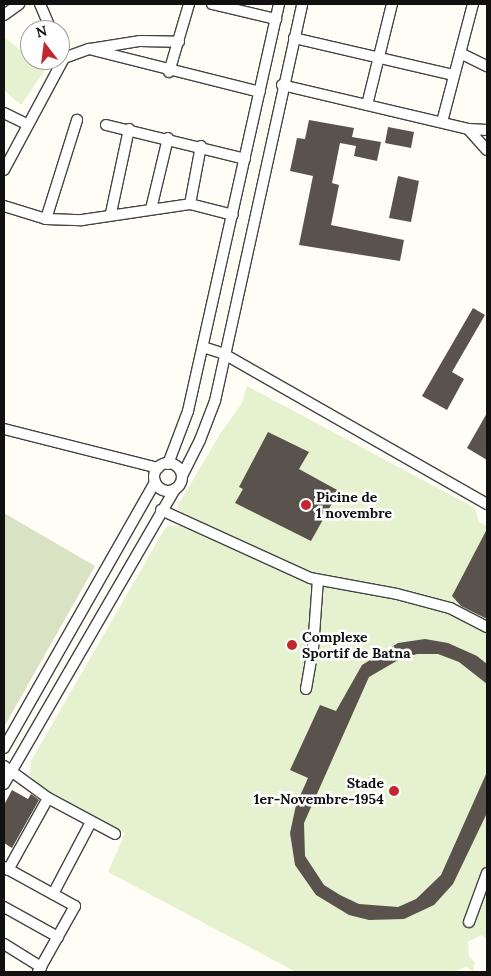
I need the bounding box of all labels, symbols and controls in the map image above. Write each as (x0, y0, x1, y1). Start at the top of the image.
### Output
north arrow (20, 20, 70, 70)
text: N (34, 21, 49, 42)
place label: Picine de 1 novembre (316, 489, 392, 522)
marker: Picine de 1 novembre (300, 499, 312, 511)
place label: Complexe Sportif de Batna (302, 629, 411, 662)
marker: Complexe Sportif de Batna (286, 639, 298, 651)
place label: Stade 1er-Novembre-1954 (254, 775, 384, 808)
marker: Stade 1er-Novembre-1954 (388, 785, 400, 797)

